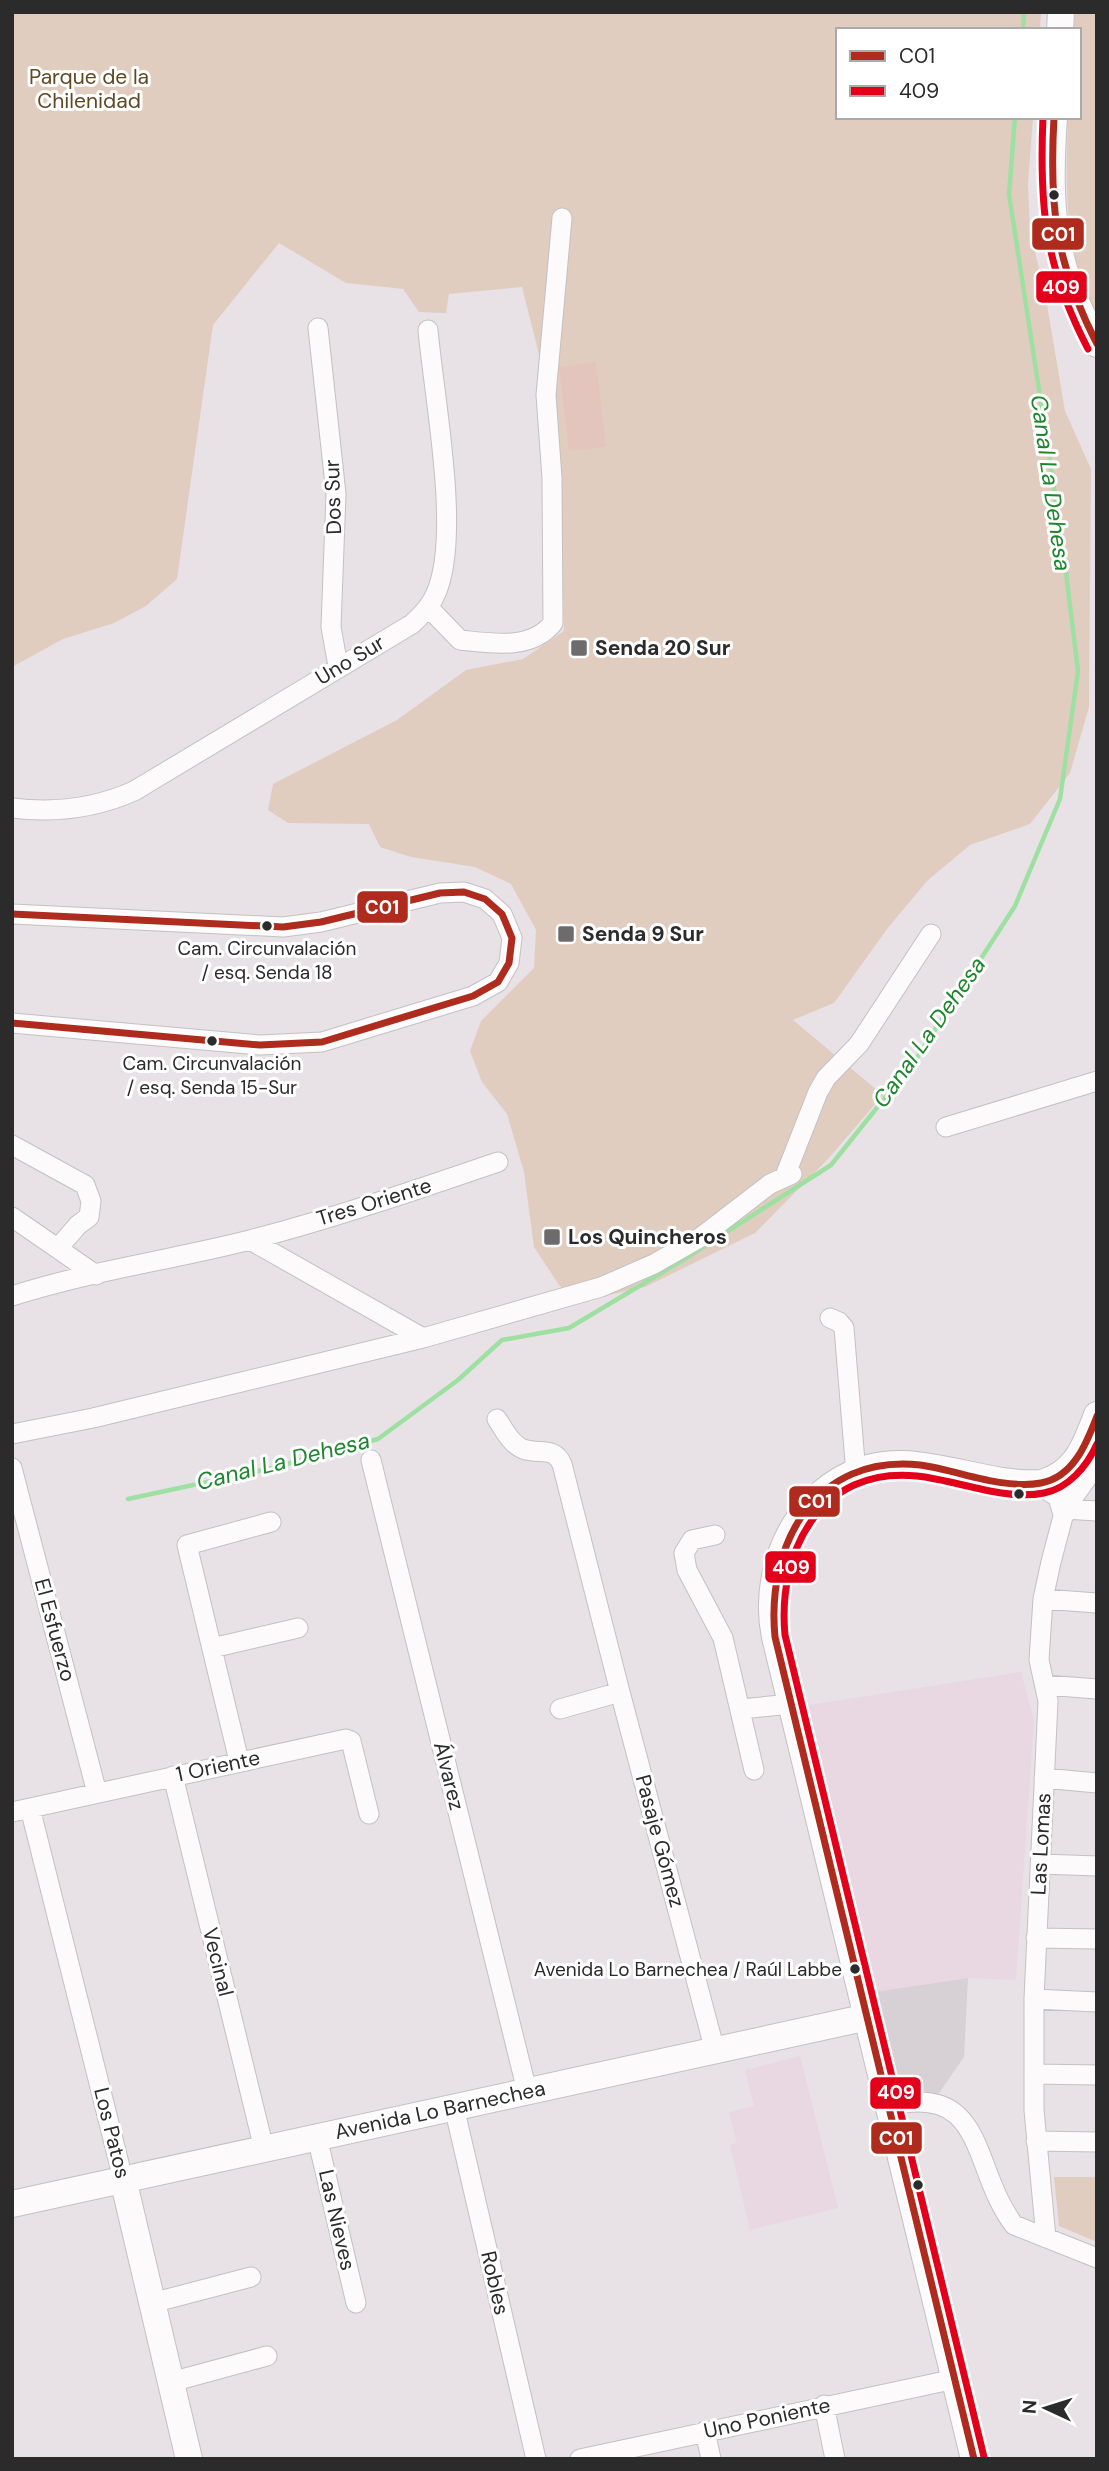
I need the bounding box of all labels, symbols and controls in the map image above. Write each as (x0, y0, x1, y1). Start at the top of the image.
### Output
legend (836, 28, 1081, 119)
text: C01 (899, 42, 935, 70)
park label: Parque de la Chilenidad (29, 63, 149, 115)
text: 409 (899, 77, 939, 105)
unlabelled marker (1047, 188, 1061, 202)
line badge: C01 (1031, 217, 1085, 251)
text: C01 (1041, 222, 1075, 247)
line badge: 409 (1035, 270, 1088, 304)
text: 409 (1042, 275, 1080, 300)
water label: Canal La Dehesa (1024, 393, 1078, 573)
street label: Dos Sur (318, 459, 348, 535)
street label: Uno Sur (310, 628, 390, 692)
place label: Senda 20 Sur (595, 634, 731, 662)
marker: Senda 20 Sur (569, 638, 589, 658)
line badge: C01 (356, 890, 409, 924)
text: C01 (365, 895, 399, 920)
marker: Cam. Circunvalación / esq. Senda 18 (260, 919, 274, 933)
place label: Senda 9 Sur (582, 920, 704, 948)
marker: Senda 9 Sur (556, 924, 576, 944)
place label: Cam. Circunvalación / esq. Senda 18 (177, 936, 357, 985)
water label: Canal La Dehesa (866, 951, 992, 1113)
marker: Cam. Circunvalación / esq. Senda 15-Sur (205, 1034, 219, 1048)
place label: Cam. Circunvalación / esq. Senda 15-Sur (122, 1051, 302, 1100)
street label: Tres Oriente (313, 1171, 435, 1233)
place label: Los Quincheros (568, 1223, 727, 1251)
marker: Los Quincheros (542, 1227, 562, 1247)
water label: Canal La Dehesa (193, 1425, 373, 1497)
line badge: C01 (788, 1485, 841, 1518)
unlabelled marker (1012, 1487, 1026, 1501)
text: C01 (798, 1489, 832, 1514)
line badge: 409 (764, 1550, 817, 1584)
text: 409 (772, 1555, 810, 1580)
street label: El Esfuerzo (28, 1575, 82, 1685)
street label: Álvarez (427, 1739, 471, 1813)
street label: 1 Oriente (173, 1743, 263, 1789)
street label: Pasaje Gómez (629, 1772, 691, 1910)
street label: Las Lomas (1024, 1792, 1058, 1896)
street label: Vecinal (196, 1925, 240, 1999)
place label: Avenida Lo Barnechea / Raúl Labbe (534, 1957, 842, 1982)
marker: Avenida Lo Barnechea / Raúl Labbe (848, 1962, 862, 1976)
street label: Avenida Lo Barnechea (332, 2074, 548, 2146)
line badge: 409 (869, 2076, 922, 2110)
text: 409 (877, 2080, 915, 2105)
street label: Los Patos (87, 2085, 137, 2181)
line badge: C01 (870, 2121, 923, 2155)
text: C01 (879, 2126, 913, 2151)
street label: Las Nieves (312, 2167, 362, 2273)
unlabelled marker (911, 2178, 925, 2192)
street label: Robles (474, 2248, 516, 2318)
north arrow (1011, 2373, 1081, 2443)
street label: Uno Poniente (701, 2391, 833, 2445)
text: N (1017, 2399, 1042, 2415)

